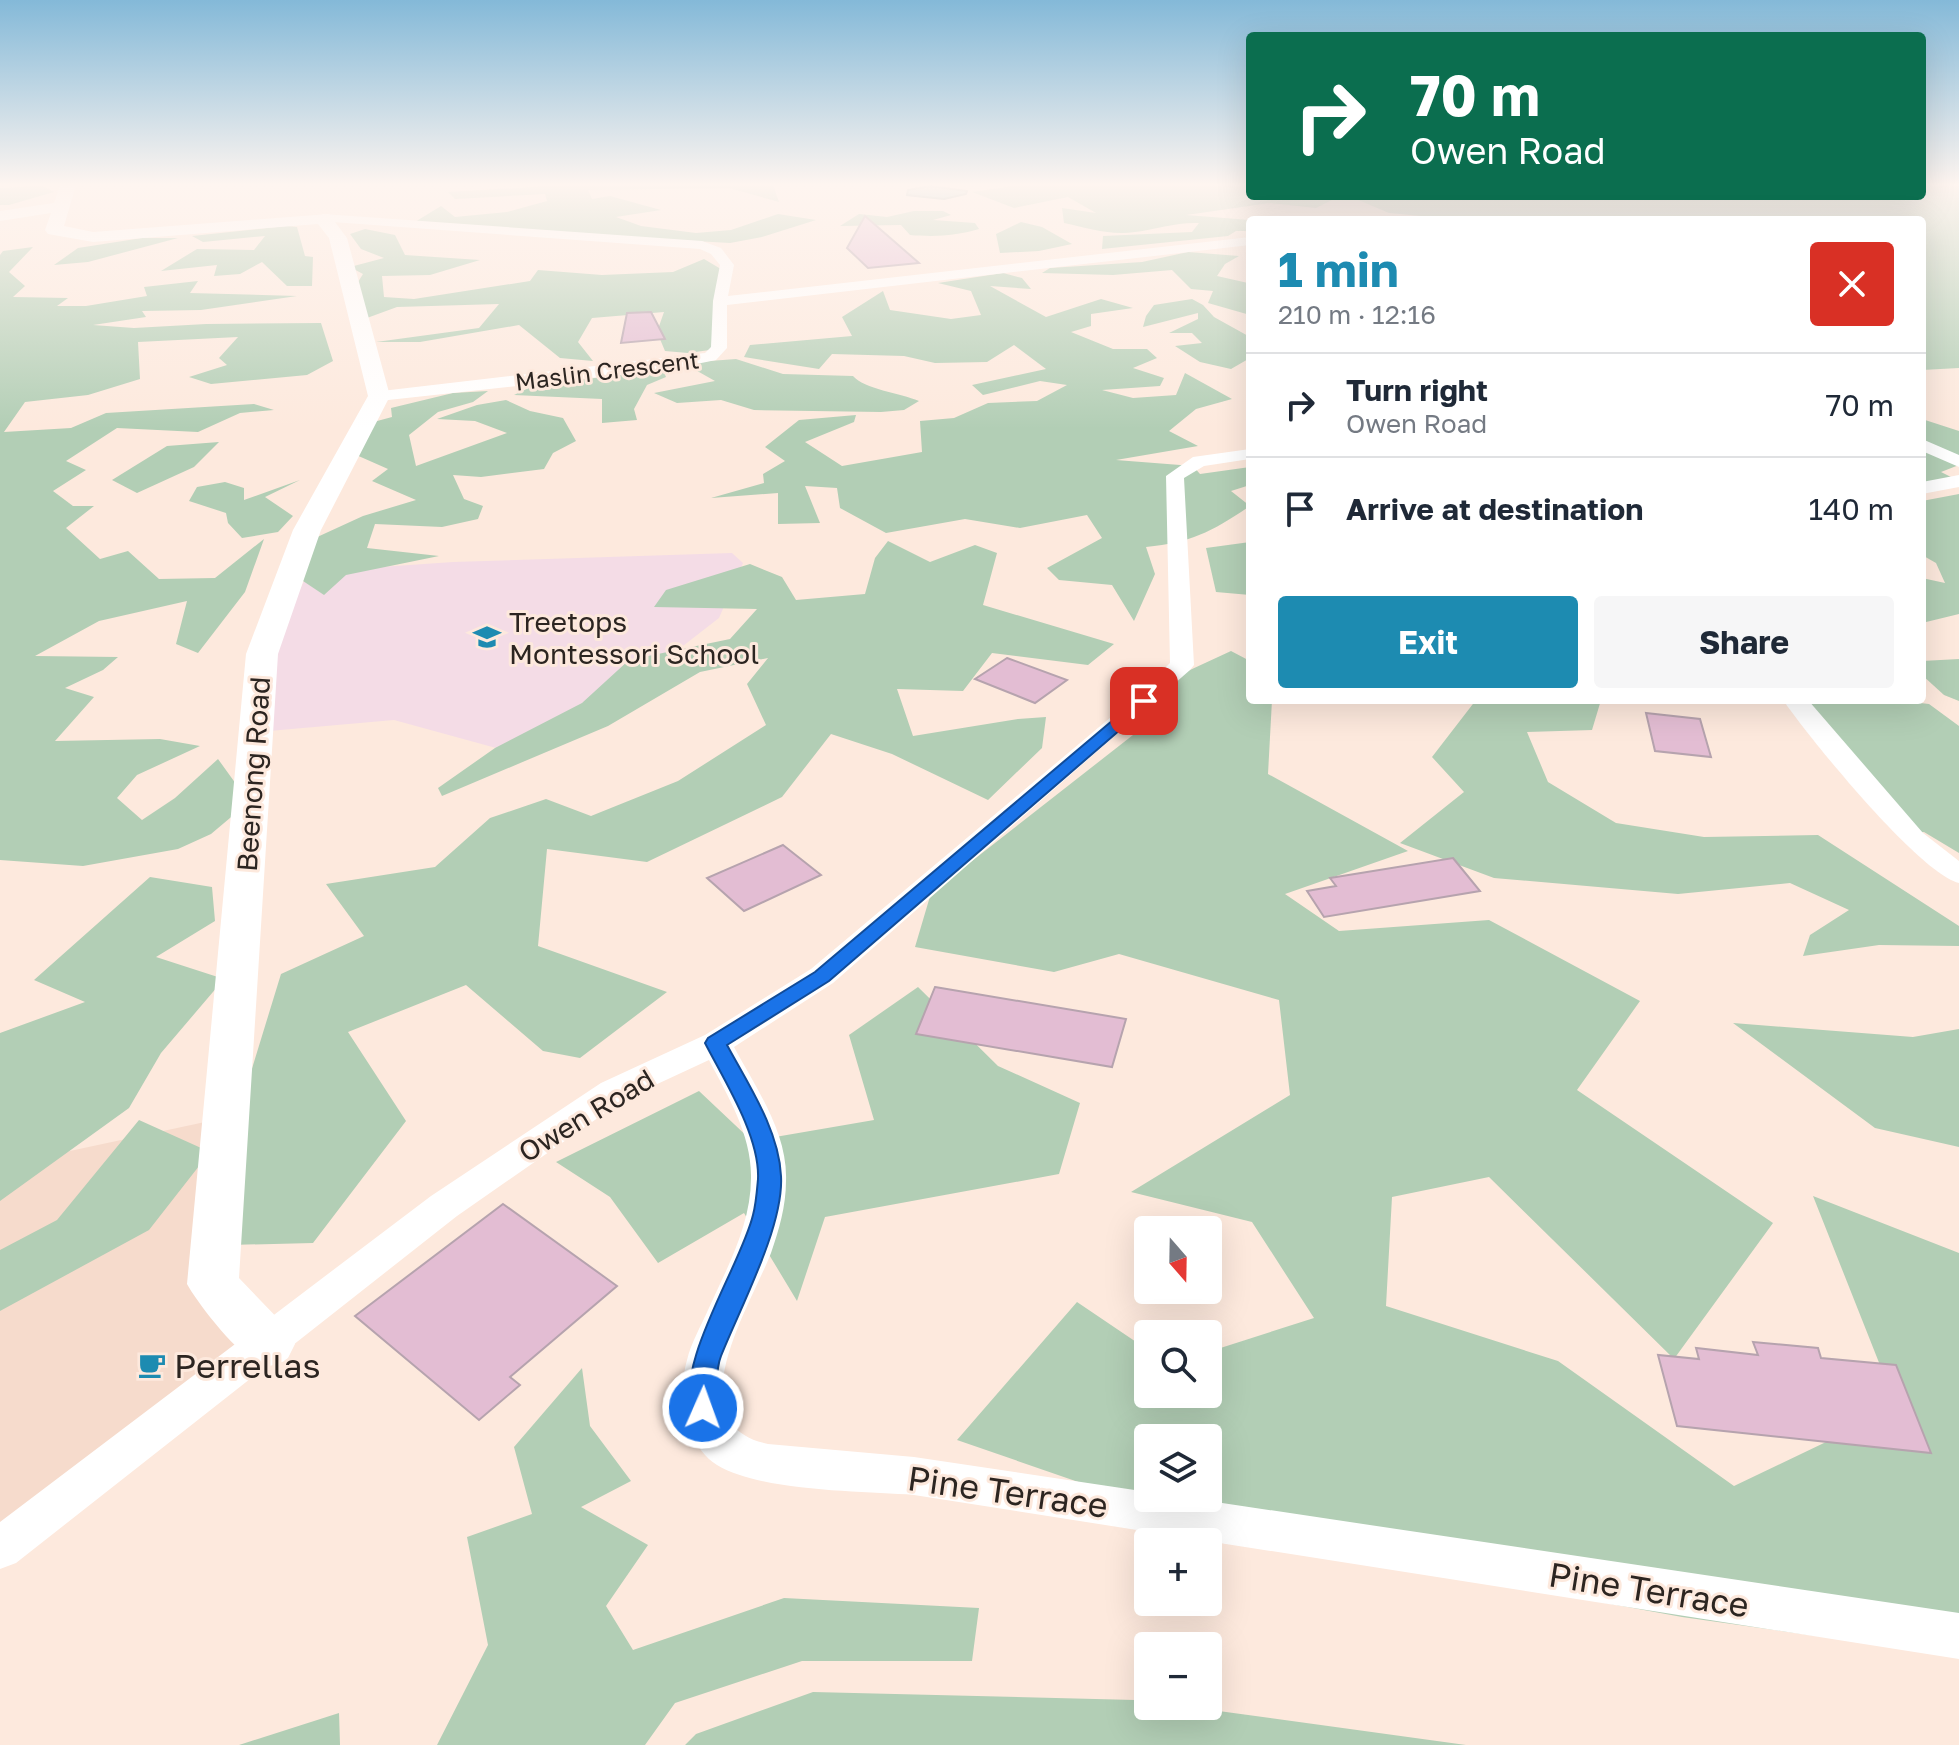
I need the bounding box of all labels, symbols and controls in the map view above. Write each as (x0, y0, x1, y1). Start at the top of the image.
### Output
text: 70 m (1410, 61, 1540, 128)
icon: right (1278, 64, 1382, 168)
text: Owen Road (1410, 129, 1606, 172)
text: 1 min (1278, 240, 1399, 298)
button: close (1810, 242, 1894, 326)
text: 210 m · 12:16 (1278, 299, 1436, 330)
street label: Maslin Crescent (513, 344, 701, 396)
text: Turn right (1346, 372, 1488, 408)
icon: right (1278, 383, 1322, 427)
text: 70 m (1825, 387, 1894, 423)
text: Owen Road (1346, 408, 1487, 439)
icon: arrive (1278, 487, 1322, 531)
text: Arrive at destination (1346, 491, 1643, 527)
text: 140 m (1809, 491, 1894, 527)
button: Exit (1278, 596, 1578, 688)
button: Share (1594, 596, 1894, 688)
place label: Treetops Montessori School (509, 605, 759, 670)
school or university icon: Treetops Montessori School (472, 622, 502, 652)
pin (1110, 667, 1178, 735)
street label: Beenong Road (230, 675, 276, 873)
icon: arrive (1122, 679, 1166, 723)
street label: Owen Road (512, 1062, 660, 1168)
north arrow (1134, 1216, 1222, 1304)
map controls (1134, 1216, 1222, 1720)
button: search (1134, 1320, 1222, 1408)
place label: Perrellas (174, 1345, 321, 1385)
cafe icon: Perrellas (137, 1350, 167, 1380)
position arrow (661, 1366, 745, 1450)
button: layers (1134, 1424, 1222, 1512)
street label: Pine Terrace (905, 1457, 1111, 1525)
button: + (1134, 1528, 1222, 1616)
street label: Pine Terrace (1546, 1553, 1752, 1625)
button: − (1134, 1632, 1222, 1720)

